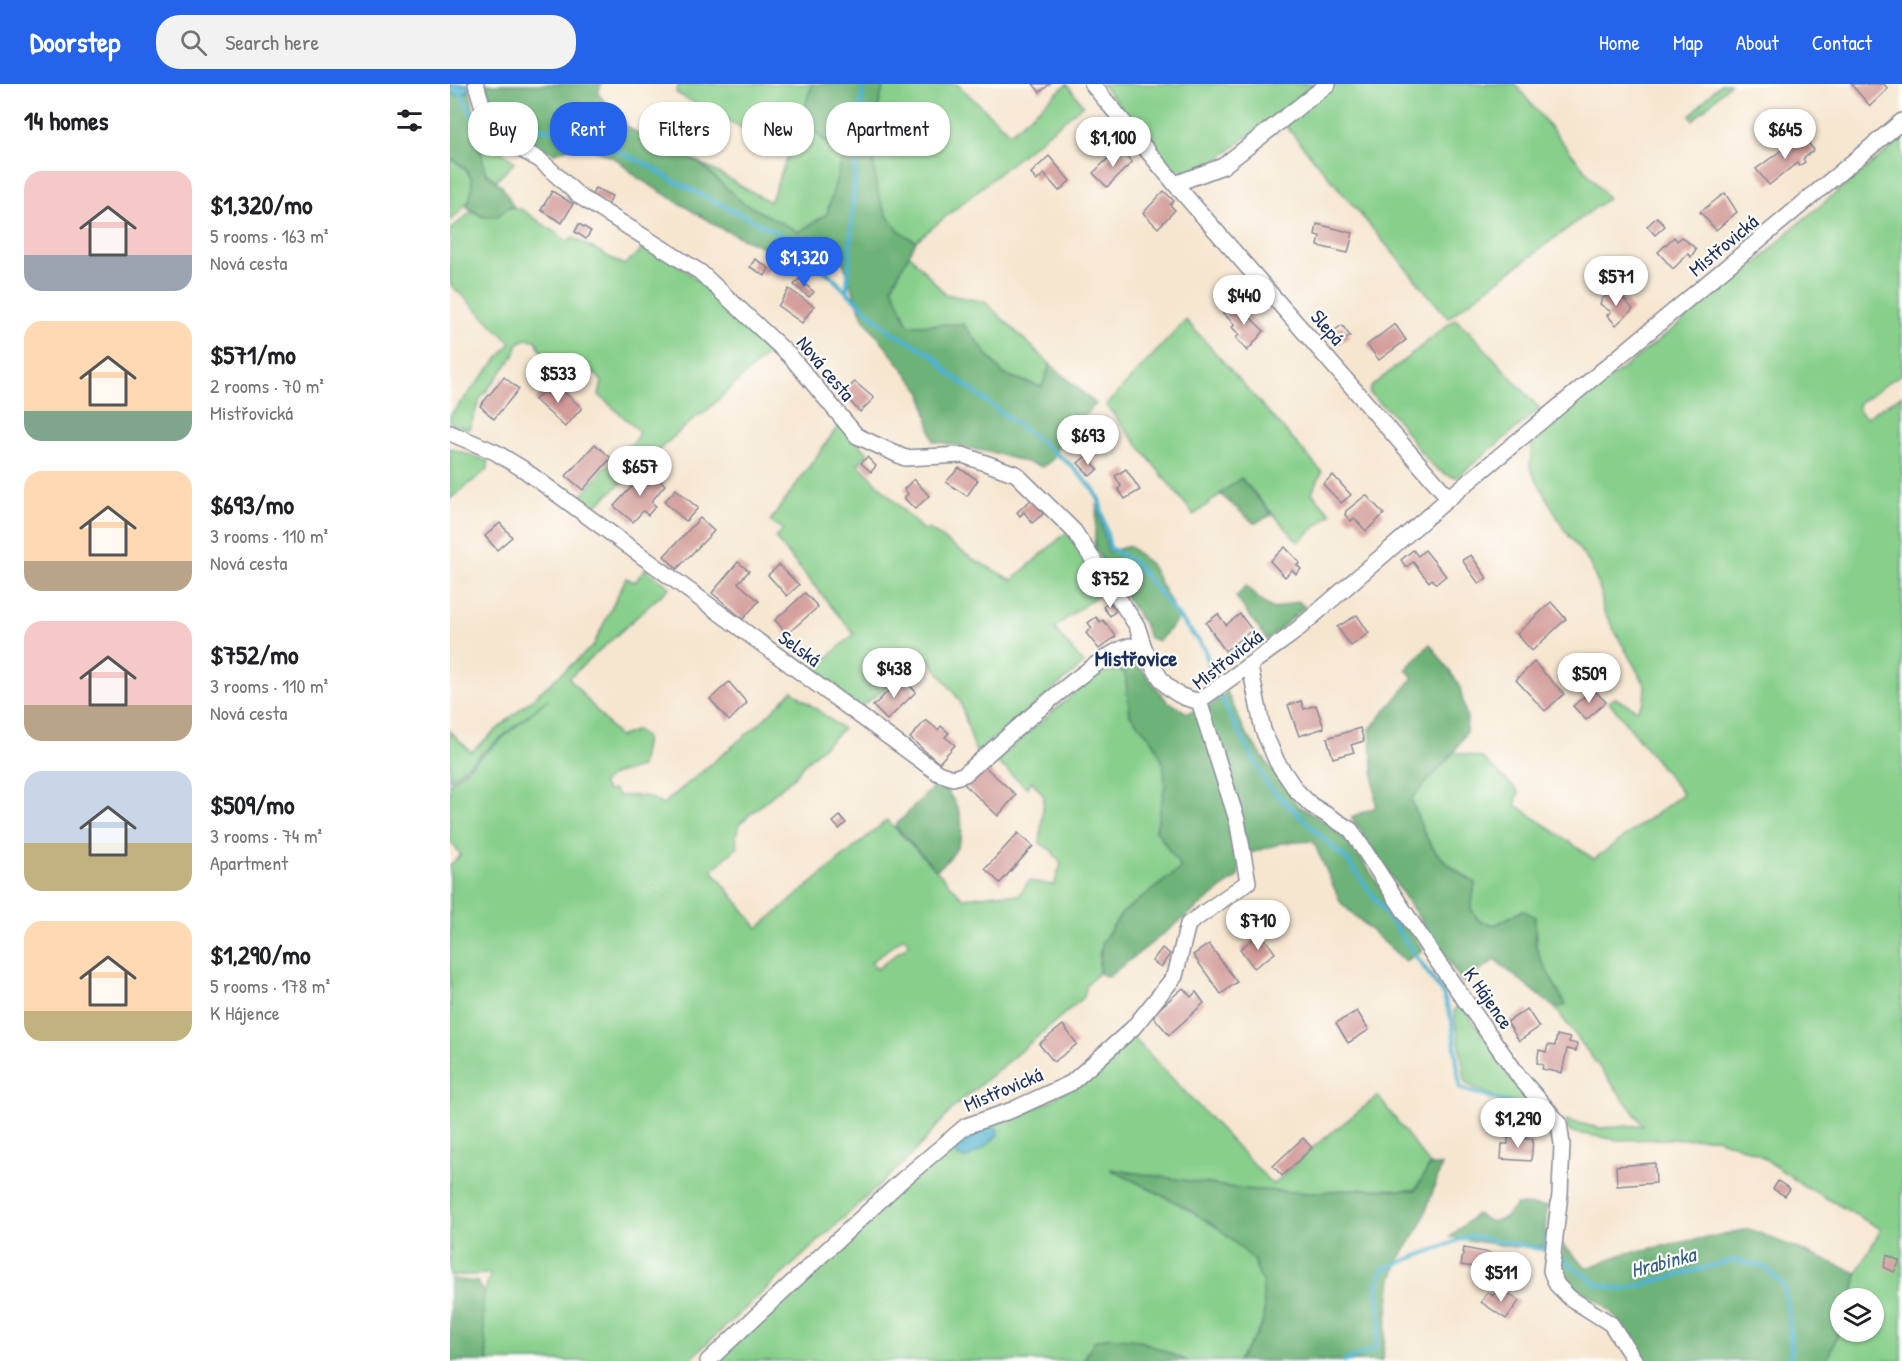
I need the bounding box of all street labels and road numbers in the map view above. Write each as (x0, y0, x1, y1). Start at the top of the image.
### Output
street label: Mistřovická (1682, 208, 1764, 282)
street label: Slepá (1305, 303, 1351, 351)
street label: Nová cesta (791, 330, 861, 406)
street label: Selská (773, 623, 827, 673)
street label: Mistřovická (1186, 623, 1268, 695)
street label: K Hájence (1458, 962, 1520, 1034)
street label: Mistřovická (959, 1060, 1047, 1118)

